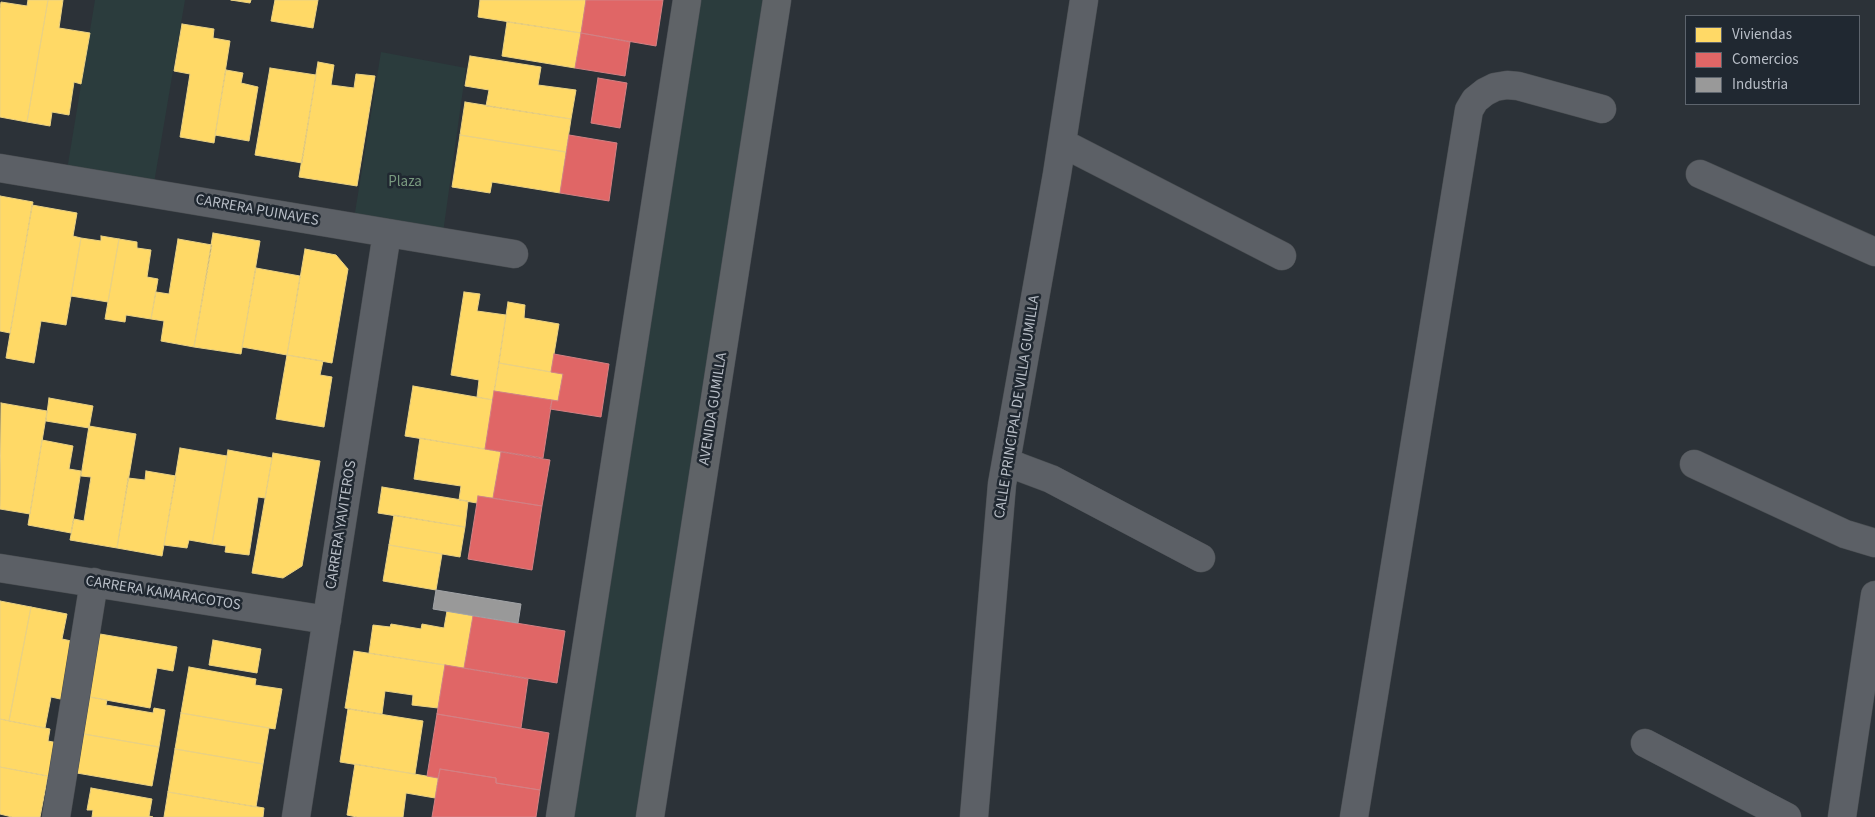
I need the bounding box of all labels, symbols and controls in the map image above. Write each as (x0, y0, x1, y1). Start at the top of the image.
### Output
legend (1685, 15, 1860, 105)
text: Viviendas (1732, 24, 1792, 45)
text: Comercios (1732, 49, 1799, 70)
text: Industria (1732, 74, 1788, 95)
park label: Plaza (388, 174, 422, 192)
street label: CARRERA PUINAVES (194, 191, 320, 231)
street label: CALLE PRINCIPAL DE VILLA GUMILLA (991, 294, 1045, 520)
street label: AVENIDA GUMILLA (696, 351, 732, 467)
street label: CARRERA YAVITEROS (323, 459, 361, 591)
street label: CARRERA KAMARACOTOS (84, 573, 242, 615)

